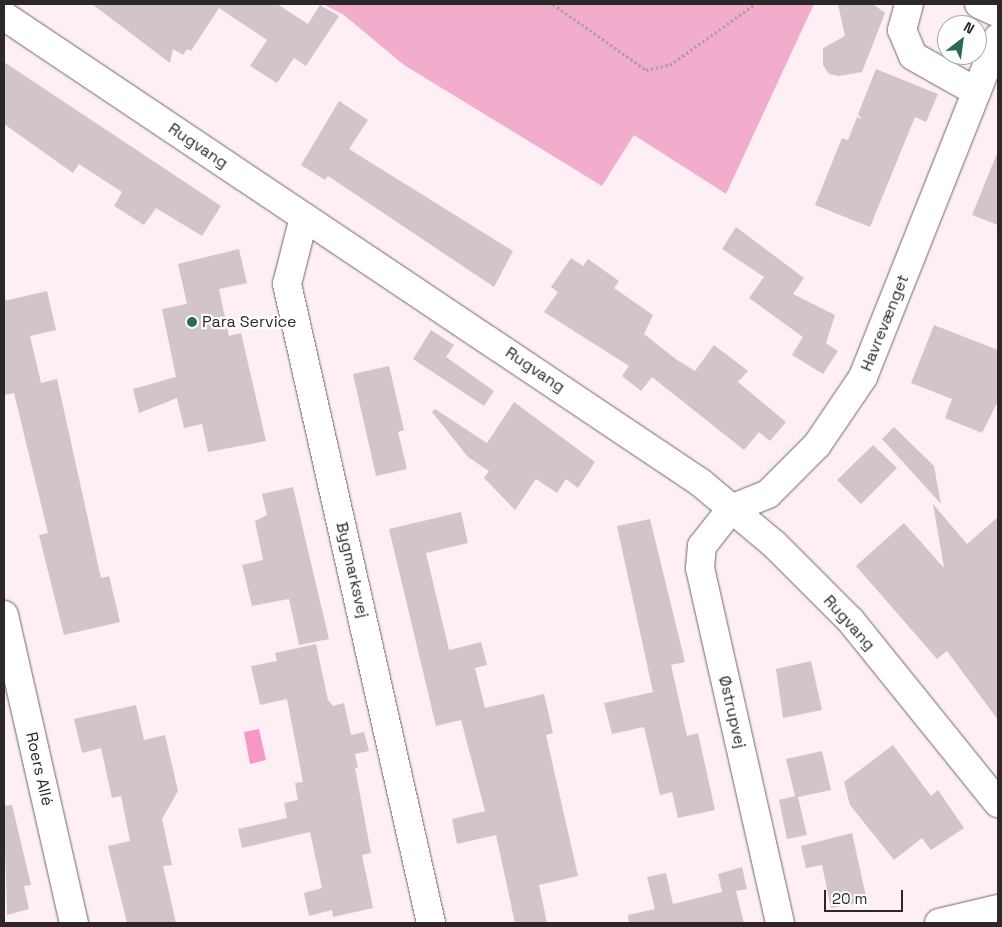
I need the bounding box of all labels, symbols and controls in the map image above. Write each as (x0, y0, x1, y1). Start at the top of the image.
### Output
north arrow (937, 15, 987, 65)
text: N (960, 18, 978, 38)
street label: Rugvang (165, 119, 231, 173)
street label: Havrevænget (857, 272, 913, 374)
place label: Para Service (202, 312, 297, 332)
marker: Para Service (186, 316, 198, 328)
street label: Rugvang (502, 343, 568, 397)
street label: Bygmarksvej (332, 520, 372, 620)
street label: Rugvang (819, 591, 879, 655)
street label: Østrupvej (714, 674, 750, 750)
street label: Roers Allé (21, 730, 57, 808)
scale bar (827, 880, 906, 912)
text: 20 m (832, 889, 867, 908)

